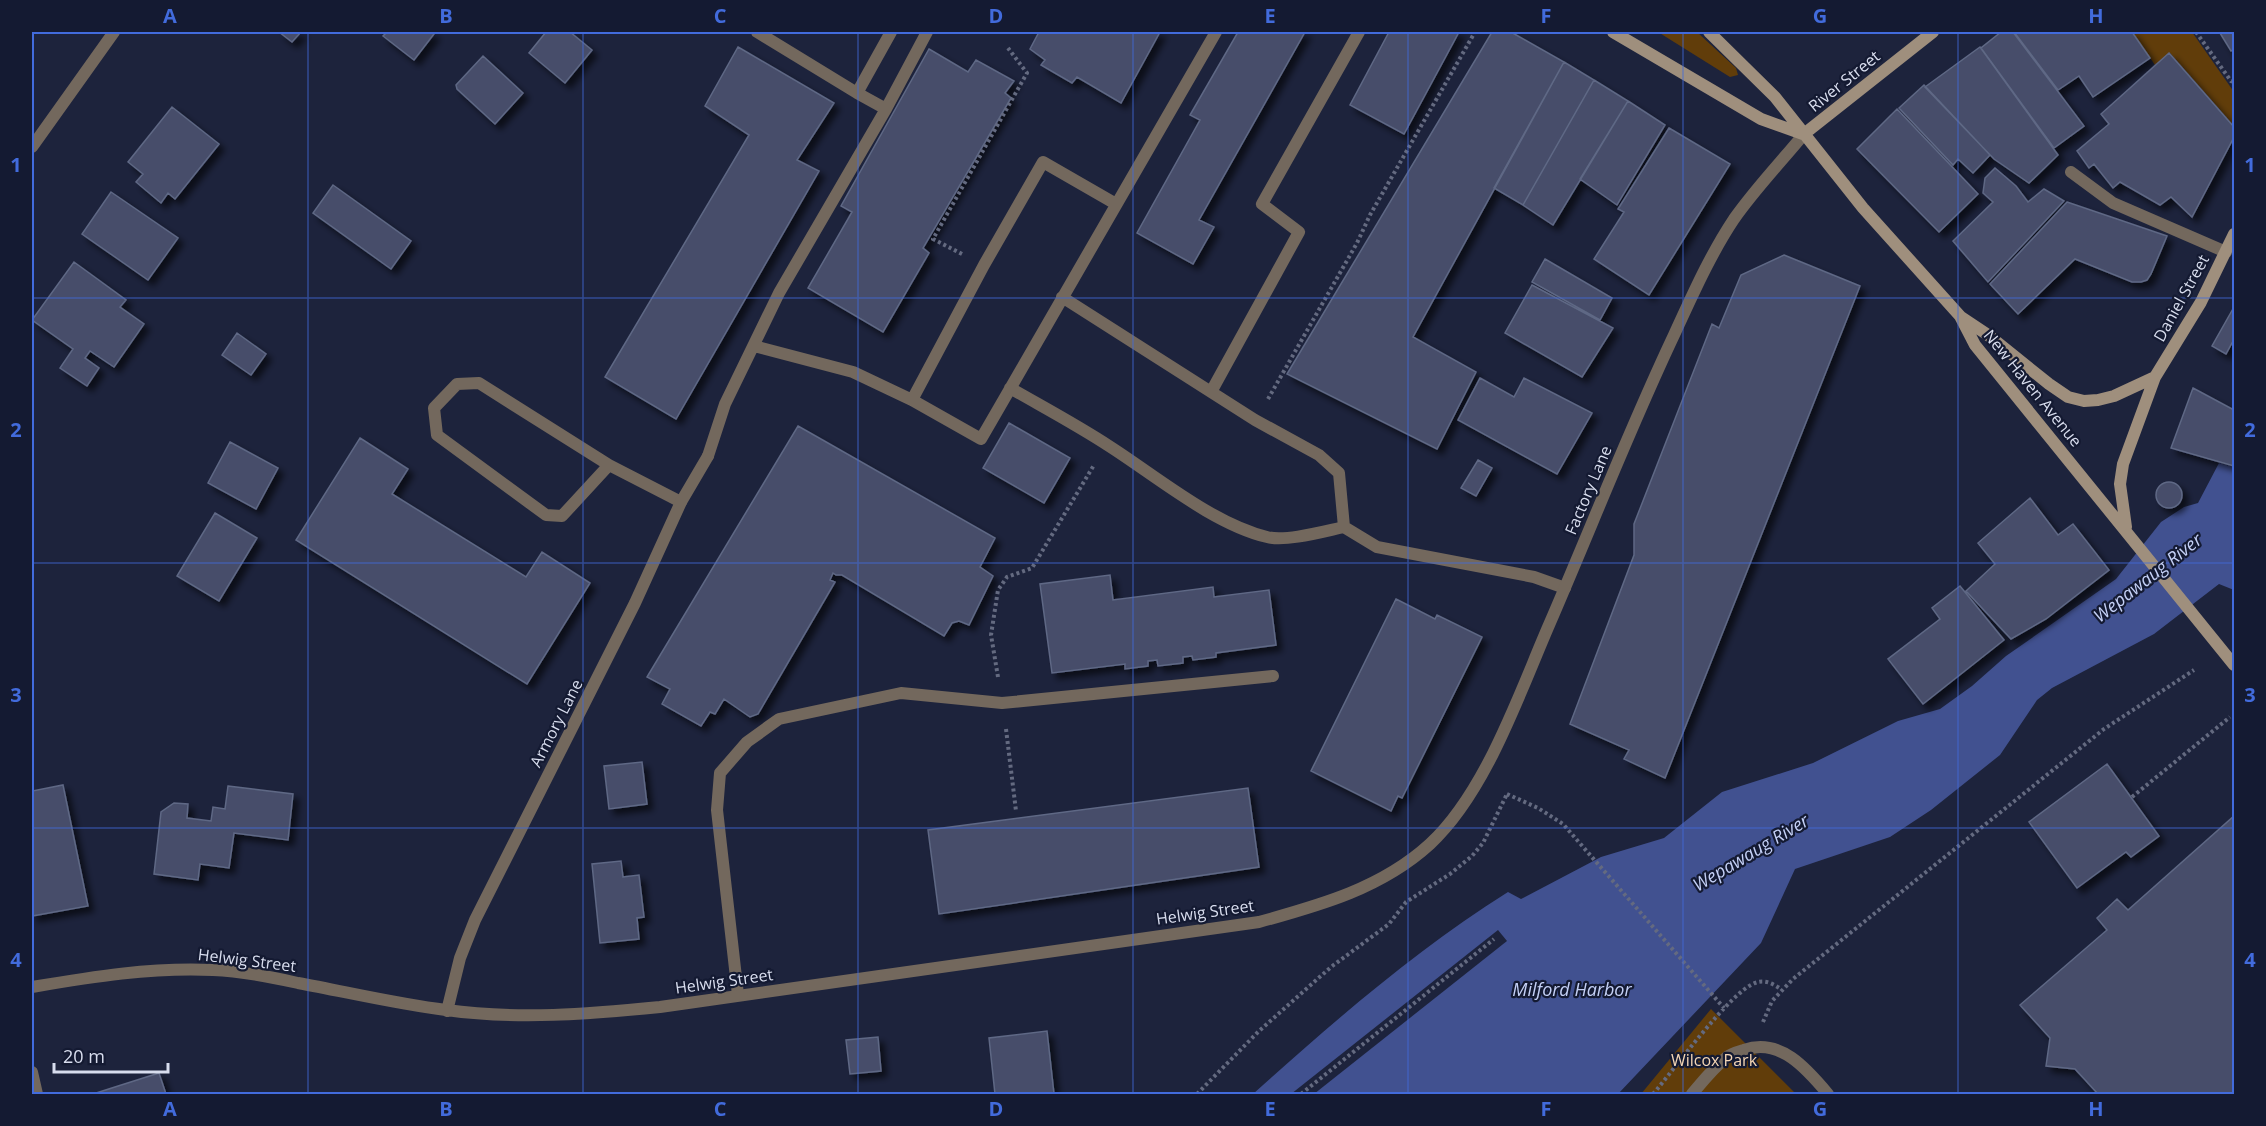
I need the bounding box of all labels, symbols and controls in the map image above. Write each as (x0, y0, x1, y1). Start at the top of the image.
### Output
text: A (163, 2, 177, 29)
text: B (439, 2, 453, 29)
text: C (714, 2, 727, 29)
text: D (989, 2, 1003, 29)
text: E (1264, 2, 1276, 29)
text: F (1541, 2, 1551, 29)
text: G (1813, 2, 1827, 29)
text: H (2088, 2, 2104, 29)
street label: River Street (1804, 45, 1885, 117)
text: 1 (10, 151, 22, 178)
text: 1 (2244, 151, 2256, 178)
street label: Daniel Street (2148, 250, 2214, 345)
street label: New Haven Avenue (1979, 325, 2087, 451)
text: 2 (10, 416, 22, 443)
text: 2 (2244, 416, 2256, 443)
street label: Factory Lane (1559, 442, 1617, 538)
water label: Wepawaug River (2088, 527, 2207, 627)
street label: Armory Lane (524, 675, 588, 771)
text: 3 (10, 681, 22, 708)
text: 3 (2244, 681, 2256, 708)
water label: Wepawaug River (1688, 808, 1814, 896)
street label: Helwig Street (1155, 894, 1256, 930)
street label: Helwig Street (197, 943, 298, 977)
text: 4 (10, 946, 22, 973)
text: 4 (2244, 946, 2256, 973)
street label: Helwig Street (674, 963, 775, 999)
water label: Milford Harbor (1512, 977, 1633, 1001)
scale bar (54, 1036, 168, 1074)
text: 20 m (63, 1044, 105, 1068)
park label: Wilcox Park (1671, 1049, 1758, 1071)
text: A (163, 1095, 177, 1122)
text: B (439, 1095, 453, 1122)
text: C (714, 1095, 727, 1122)
text: D (989, 1095, 1003, 1122)
text: E (1264, 1095, 1276, 1122)
text: F (1541, 1095, 1551, 1122)
text: G (1813, 1095, 1827, 1122)
text: H (2088, 1095, 2104, 1122)

